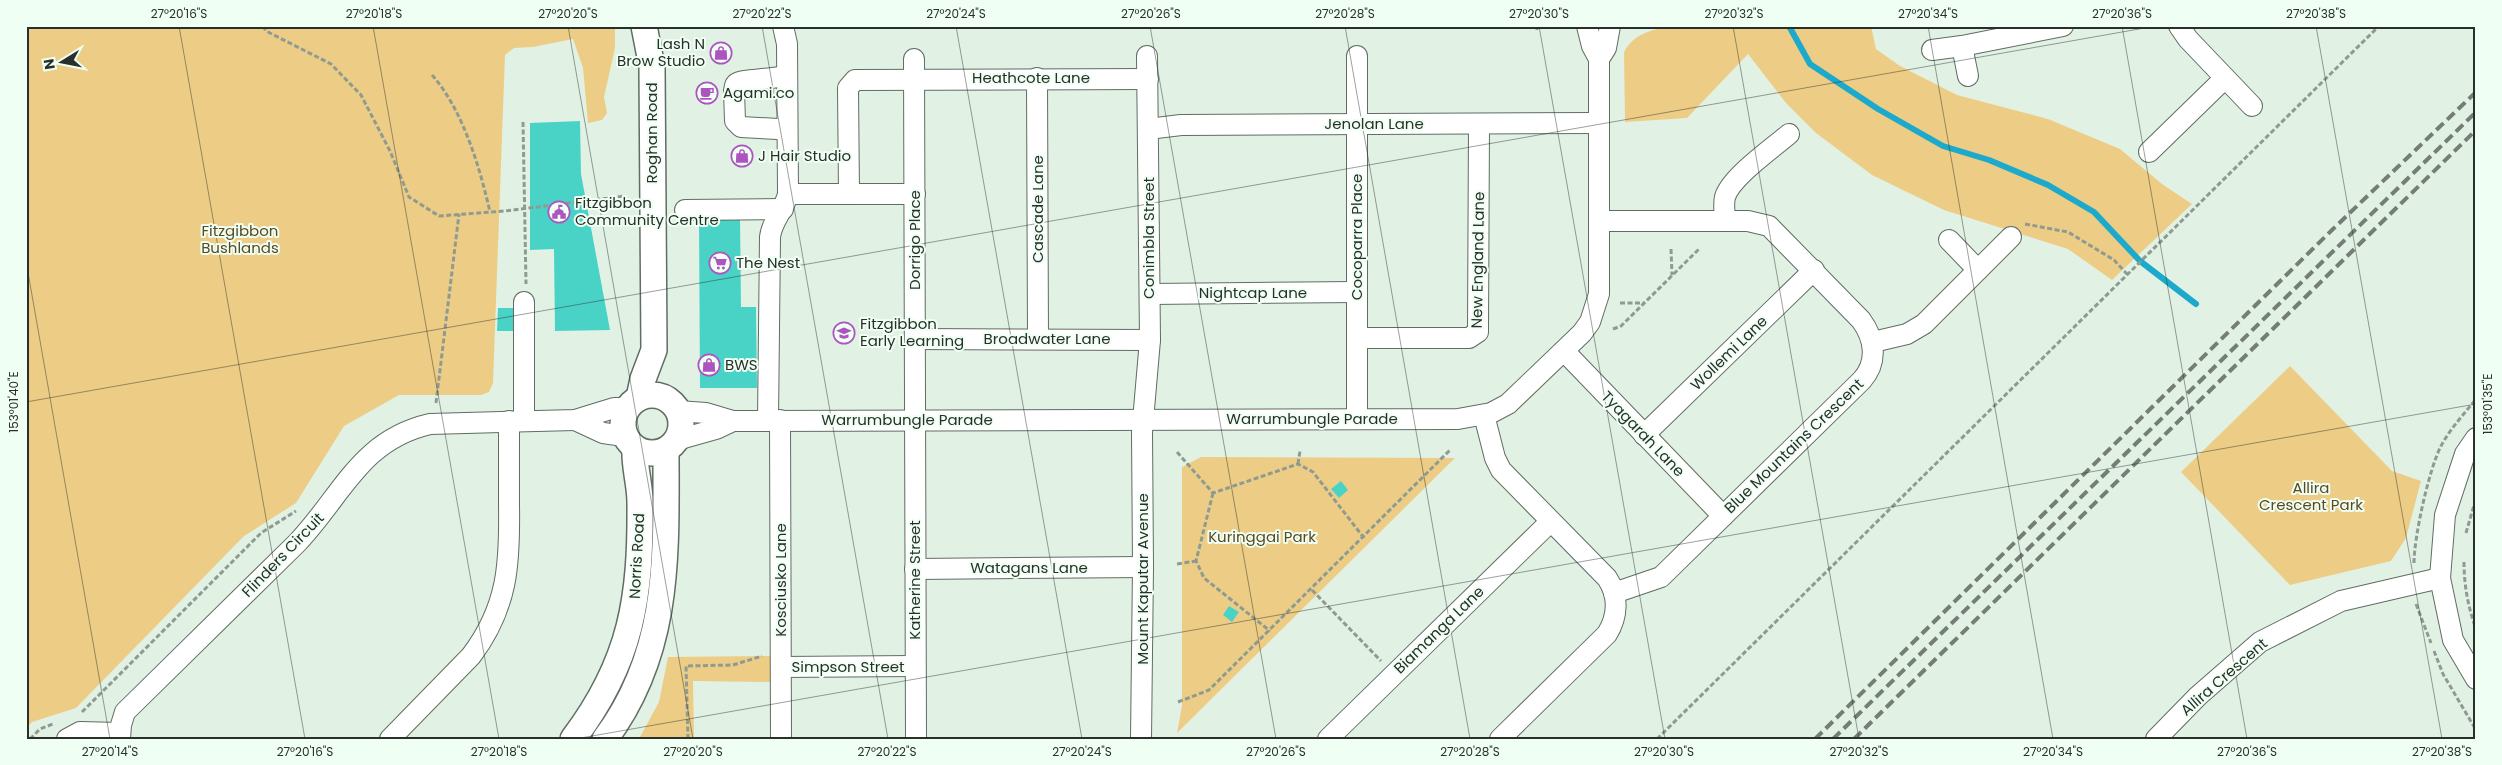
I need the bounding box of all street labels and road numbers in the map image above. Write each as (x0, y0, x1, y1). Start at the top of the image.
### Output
street label: Heathcote Lane (972, 67, 1090, 88)
street label: Roghan Road (641, 82, 662, 184)
street label: Jenolan Lane (1324, 113, 1424, 134)
street label: Cascade Lane (1027, 155, 1048, 263)
street label: Cocoparra Place (1346, 174, 1367, 300)
street label: Conimbla Street (1138, 177, 1159, 299)
street label: Dorrigo Place (904, 190, 925, 290)
street label: New England Lane (1466, 191, 1489, 329)
street label: Nightcap Lane (1199, 282, 1307, 303)
street label: Wollemi Lane (1686, 310, 1772, 395)
street label: Broadwater Lane (984, 328, 1111, 349)
street label: Blue Mountains Crescent (1719, 373, 1868, 518)
street label: Tyagarah Lane (1597, 386, 1690, 481)
street label: Warrumbungle Parade (1226, 408, 1398, 429)
street label: Warrumbungle Parade (821, 409, 993, 430)
street label: Mount Kaputar Avenue (1132, 493, 1153, 665)
street label: Flinders Circuit (237, 508, 328, 602)
street label: Norris Road (624, 513, 649, 599)
street label: Katherine Street (904, 520, 925, 640)
street label: Kosciusko Lane (770, 523, 791, 637)
street label: Watagans Lane (970, 557, 1088, 578)
street label: Biamanga Lane (1389, 581, 1488, 678)
street label: Allira Crescent (2176, 633, 2272, 720)
street label: Simpson Street (791, 656, 905, 677)

